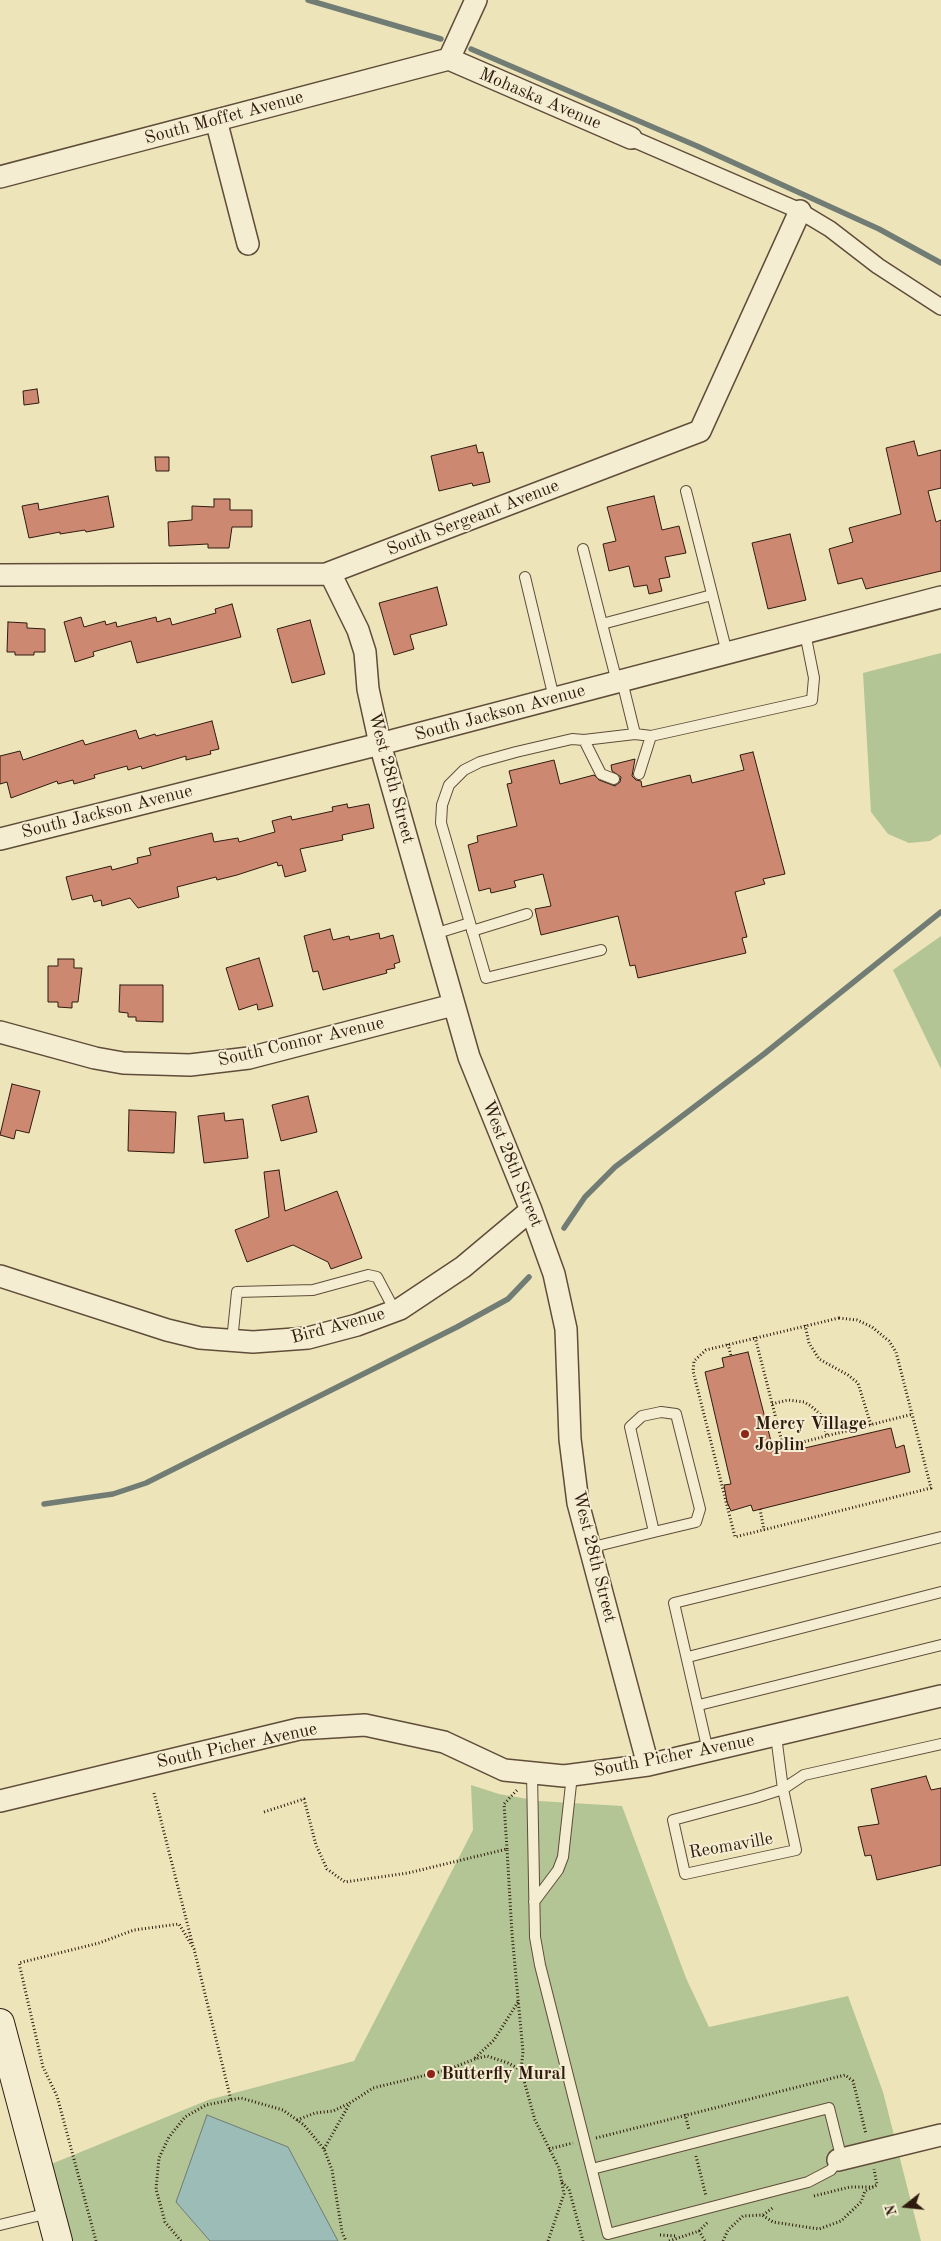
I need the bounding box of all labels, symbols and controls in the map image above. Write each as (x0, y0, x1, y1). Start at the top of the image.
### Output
street label: Mohaska Avenue (476, 63, 604, 135)
street label: South Moffet Avenue (142, 86, 306, 150)
street label: South Sergeant Avenue (384, 475, 562, 561)
street label: South Jackson Avenue (413, 680, 587, 746)
street label: West 28th Street (363, 710, 419, 846)
street label: South Jackson Avenue (19, 780, 195, 844)
street label: South Connor Avenue (216, 1012, 386, 1072)
street label: West 28th Street (477, 1098, 547, 1230)
street label: Bird Avenue (289, 1303, 387, 1349)
place label: Mercy Village Joplin (755, 1413, 867, 1456)
marker: Mercy Village Joplin (739, 1428, 751, 1440)
street label: West 28th Street (567, 1489, 621, 1625)
street label: South Picher Avenue (155, 1718, 319, 1774)
street label: South Picher Avenue (592, 1730, 756, 1782)
street label: Reomaville (687, 1828, 775, 1864)
place label: Butterfly Mural (441, 2063, 566, 2085)
marker: Butterfly Mural (425, 2068, 437, 2080)
north arrow (881, 2181, 931, 2231)
text: N (883, 2203, 900, 2217)

